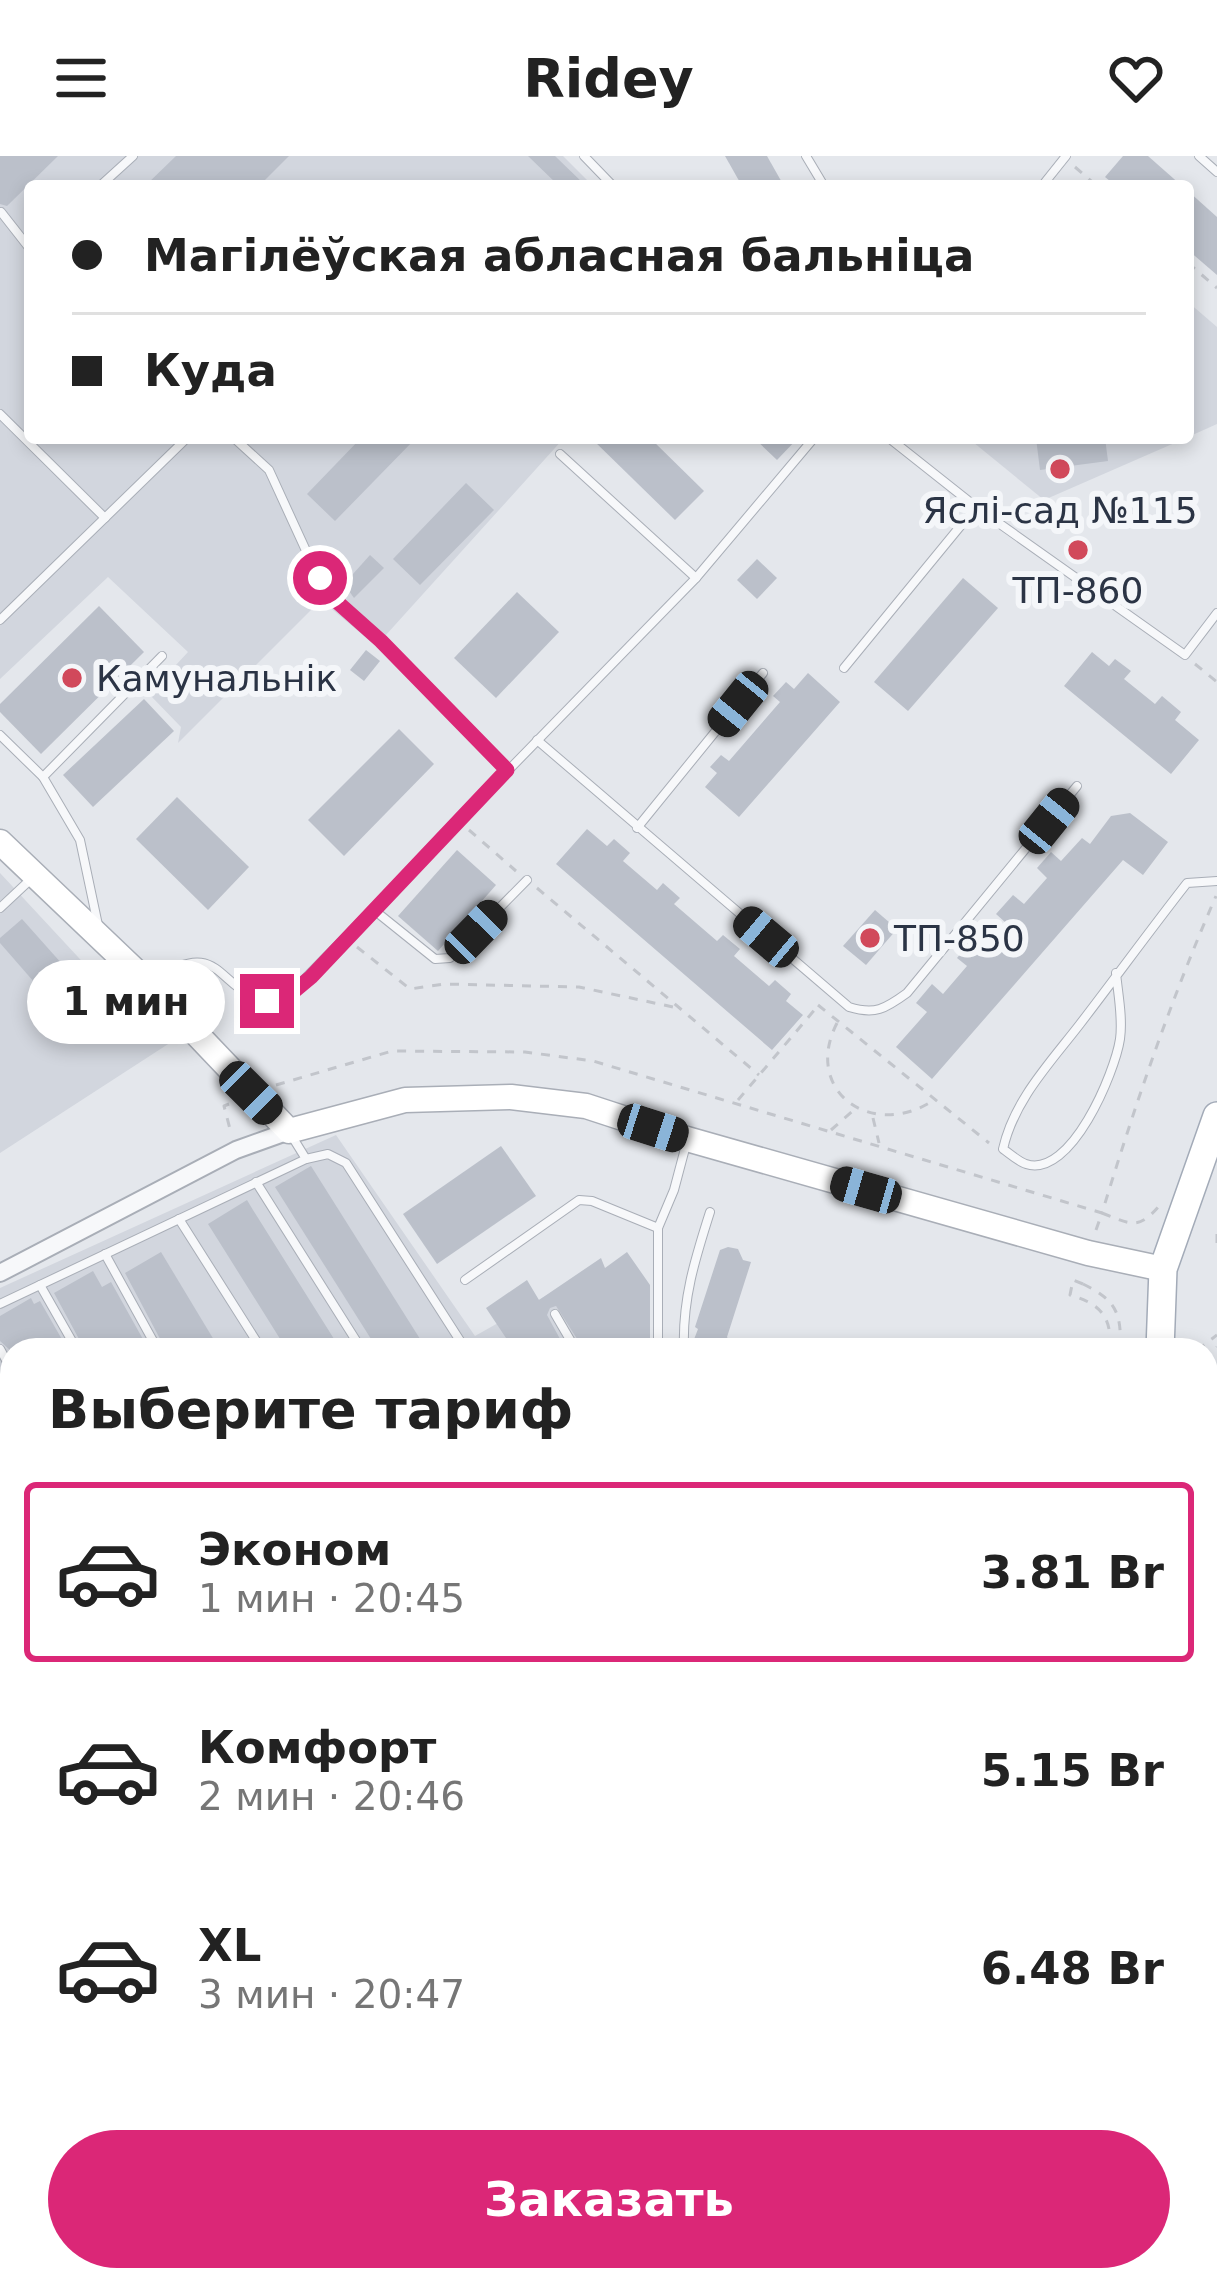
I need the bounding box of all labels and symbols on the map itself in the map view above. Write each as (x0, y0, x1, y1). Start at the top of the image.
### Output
marker: Яслі-сад №115 (1047, 456, 1073, 482)
place label: Яслі-сад №115 (922, 490, 1198, 531)
marker: ТП-860 (1065, 537, 1091, 563)
route start (293, 551, 347, 605)
place label: ТП-860 (1012, 570, 1143, 611)
place label: Камунальнік (96, 658, 337, 699)
marker: Камунальнік (59, 665, 85, 691)
car (701, 665, 775, 743)
car (1012, 782, 1086, 860)
car (438, 894, 514, 970)
car (727, 900, 805, 974)
place label: ТП-850 (893, 918, 1025, 959)
marker: ТП-850 (857, 925, 883, 951)
callout: 1 мин (27, 959, 225, 1043)
route end (240, 974, 294, 1028)
car (213, 1055, 289, 1131)
car (613, 1100, 693, 1156)
car (826, 1163, 906, 1217)

